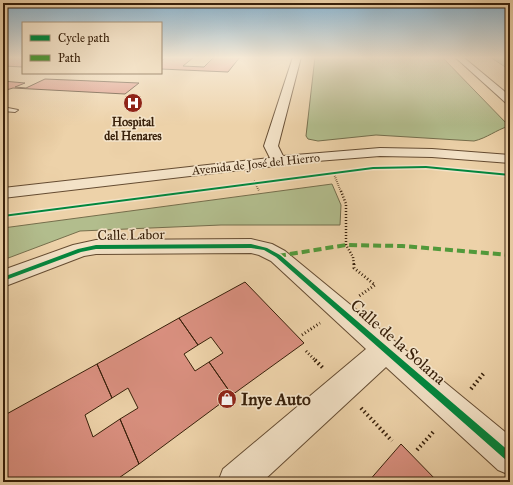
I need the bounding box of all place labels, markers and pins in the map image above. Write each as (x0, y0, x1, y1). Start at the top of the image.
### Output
hospital icon: Hospital del Henares (122, 92, 144, 114)
place label: Hospital del Henares (104, 115, 162, 143)
shop icon: Inye Auto (216, 388, 238, 410)
place label: Inye Auto (241, 389, 311, 410)

